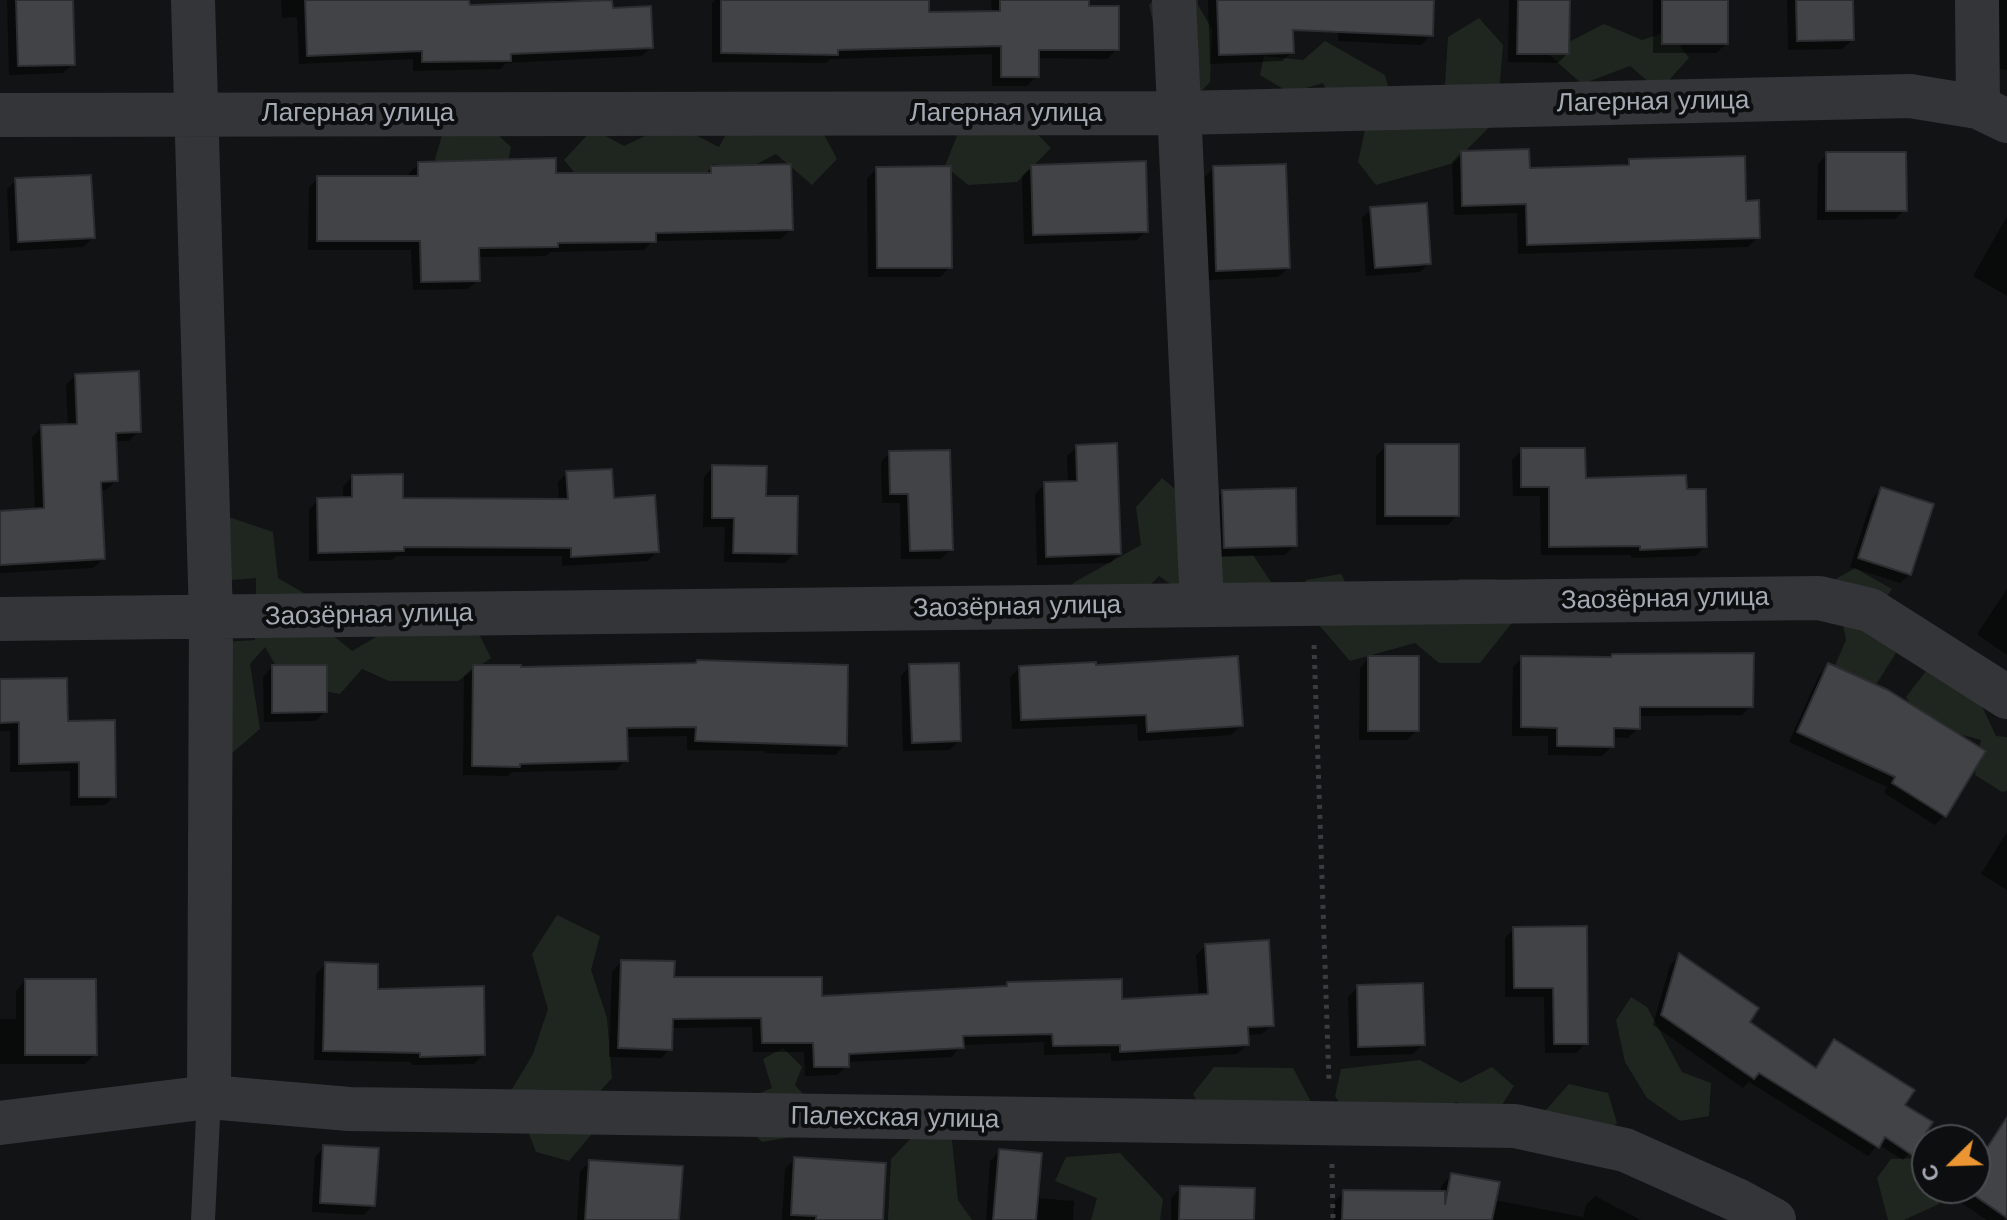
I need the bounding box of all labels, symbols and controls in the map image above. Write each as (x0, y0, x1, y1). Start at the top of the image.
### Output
street label: Лагерная улица (1556, 85, 1750, 119)
street label: Лагерная улица (262, 97, 454, 129)
street label: Лагерная улица (910, 97, 1102, 129)
street label: Заозёрная улица (1561, 582, 1769, 616)
street label: Заозёрная улица (913, 590, 1121, 624)
street label: Заозёрная улица (265, 598, 473, 632)
street label: Палехская улица (790, 1101, 1000, 1135)
north arrow (1911, 1124, 1991, 1204)
text: С (1916, 1161, 1945, 1185)

